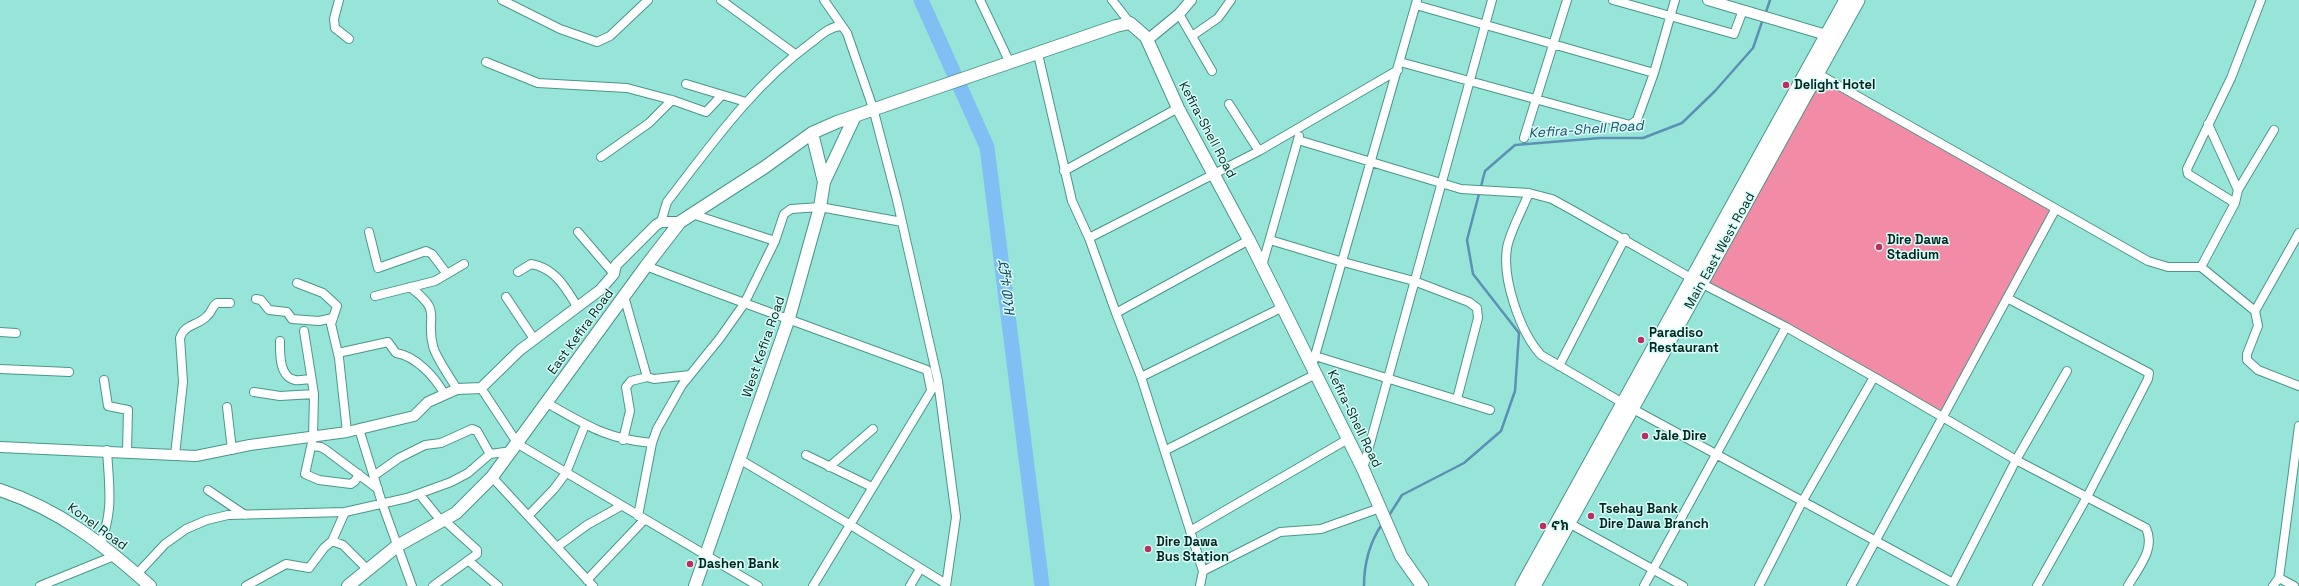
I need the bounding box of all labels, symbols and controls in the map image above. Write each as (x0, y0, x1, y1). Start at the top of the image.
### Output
place label: Delight Hotel (1794, 77, 1875, 93)
street label: Kefira-Shell Road (1175, 79, 1239, 181)
marker: Delight Hotel (1781, 80, 1791, 90)
water label: Kefira-Shell Road (1528, 118, 1644, 142)
street label: Main East West Road (1681, 190, 1759, 312)
place label: Dire Dawa Stadium (1887, 232, 1949, 263)
marker: Dire Dawa Stadium (1874, 242, 1884, 252)
water label: ደቻቱ ወንዝ (993, 258, 1017, 316)
street label: East Kefira Road (545, 286, 617, 378)
street label: West Kefira Road (739, 294, 789, 400)
place label: Paradiso Restaurant (1649, 325, 1719, 356)
marker: Paradiso Restaurant (1636, 335, 1646, 345)
street label: Kefira-Shell Road (1324, 368, 1384, 470)
place label: Jale Dire (1653, 428, 1707, 444)
marker: Jale Dire (1640, 431, 1650, 441)
street label: Konel Road (64, 500, 130, 554)
place label: Tsehay Bank Dire Dawa Branch (1599, 501, 1709, 532)
marker: Tsehay Bank Dire Dawa Branch (1586, 511, 1596, 521)
place label: ኖክ (1551, 518, 1569, 534)
marker: ኖክ (1538, 521, 1548, 531)
place label: Dire Dawa Bus Station (1156, 534, 1229, 565)
marker: Dire Dawa Bus Station (1143, 544, 1153, 554)
place label: Dashen Bank (698, 556, 779, 572)
marker: Dashen Bank (685, 559, 695, 569)

